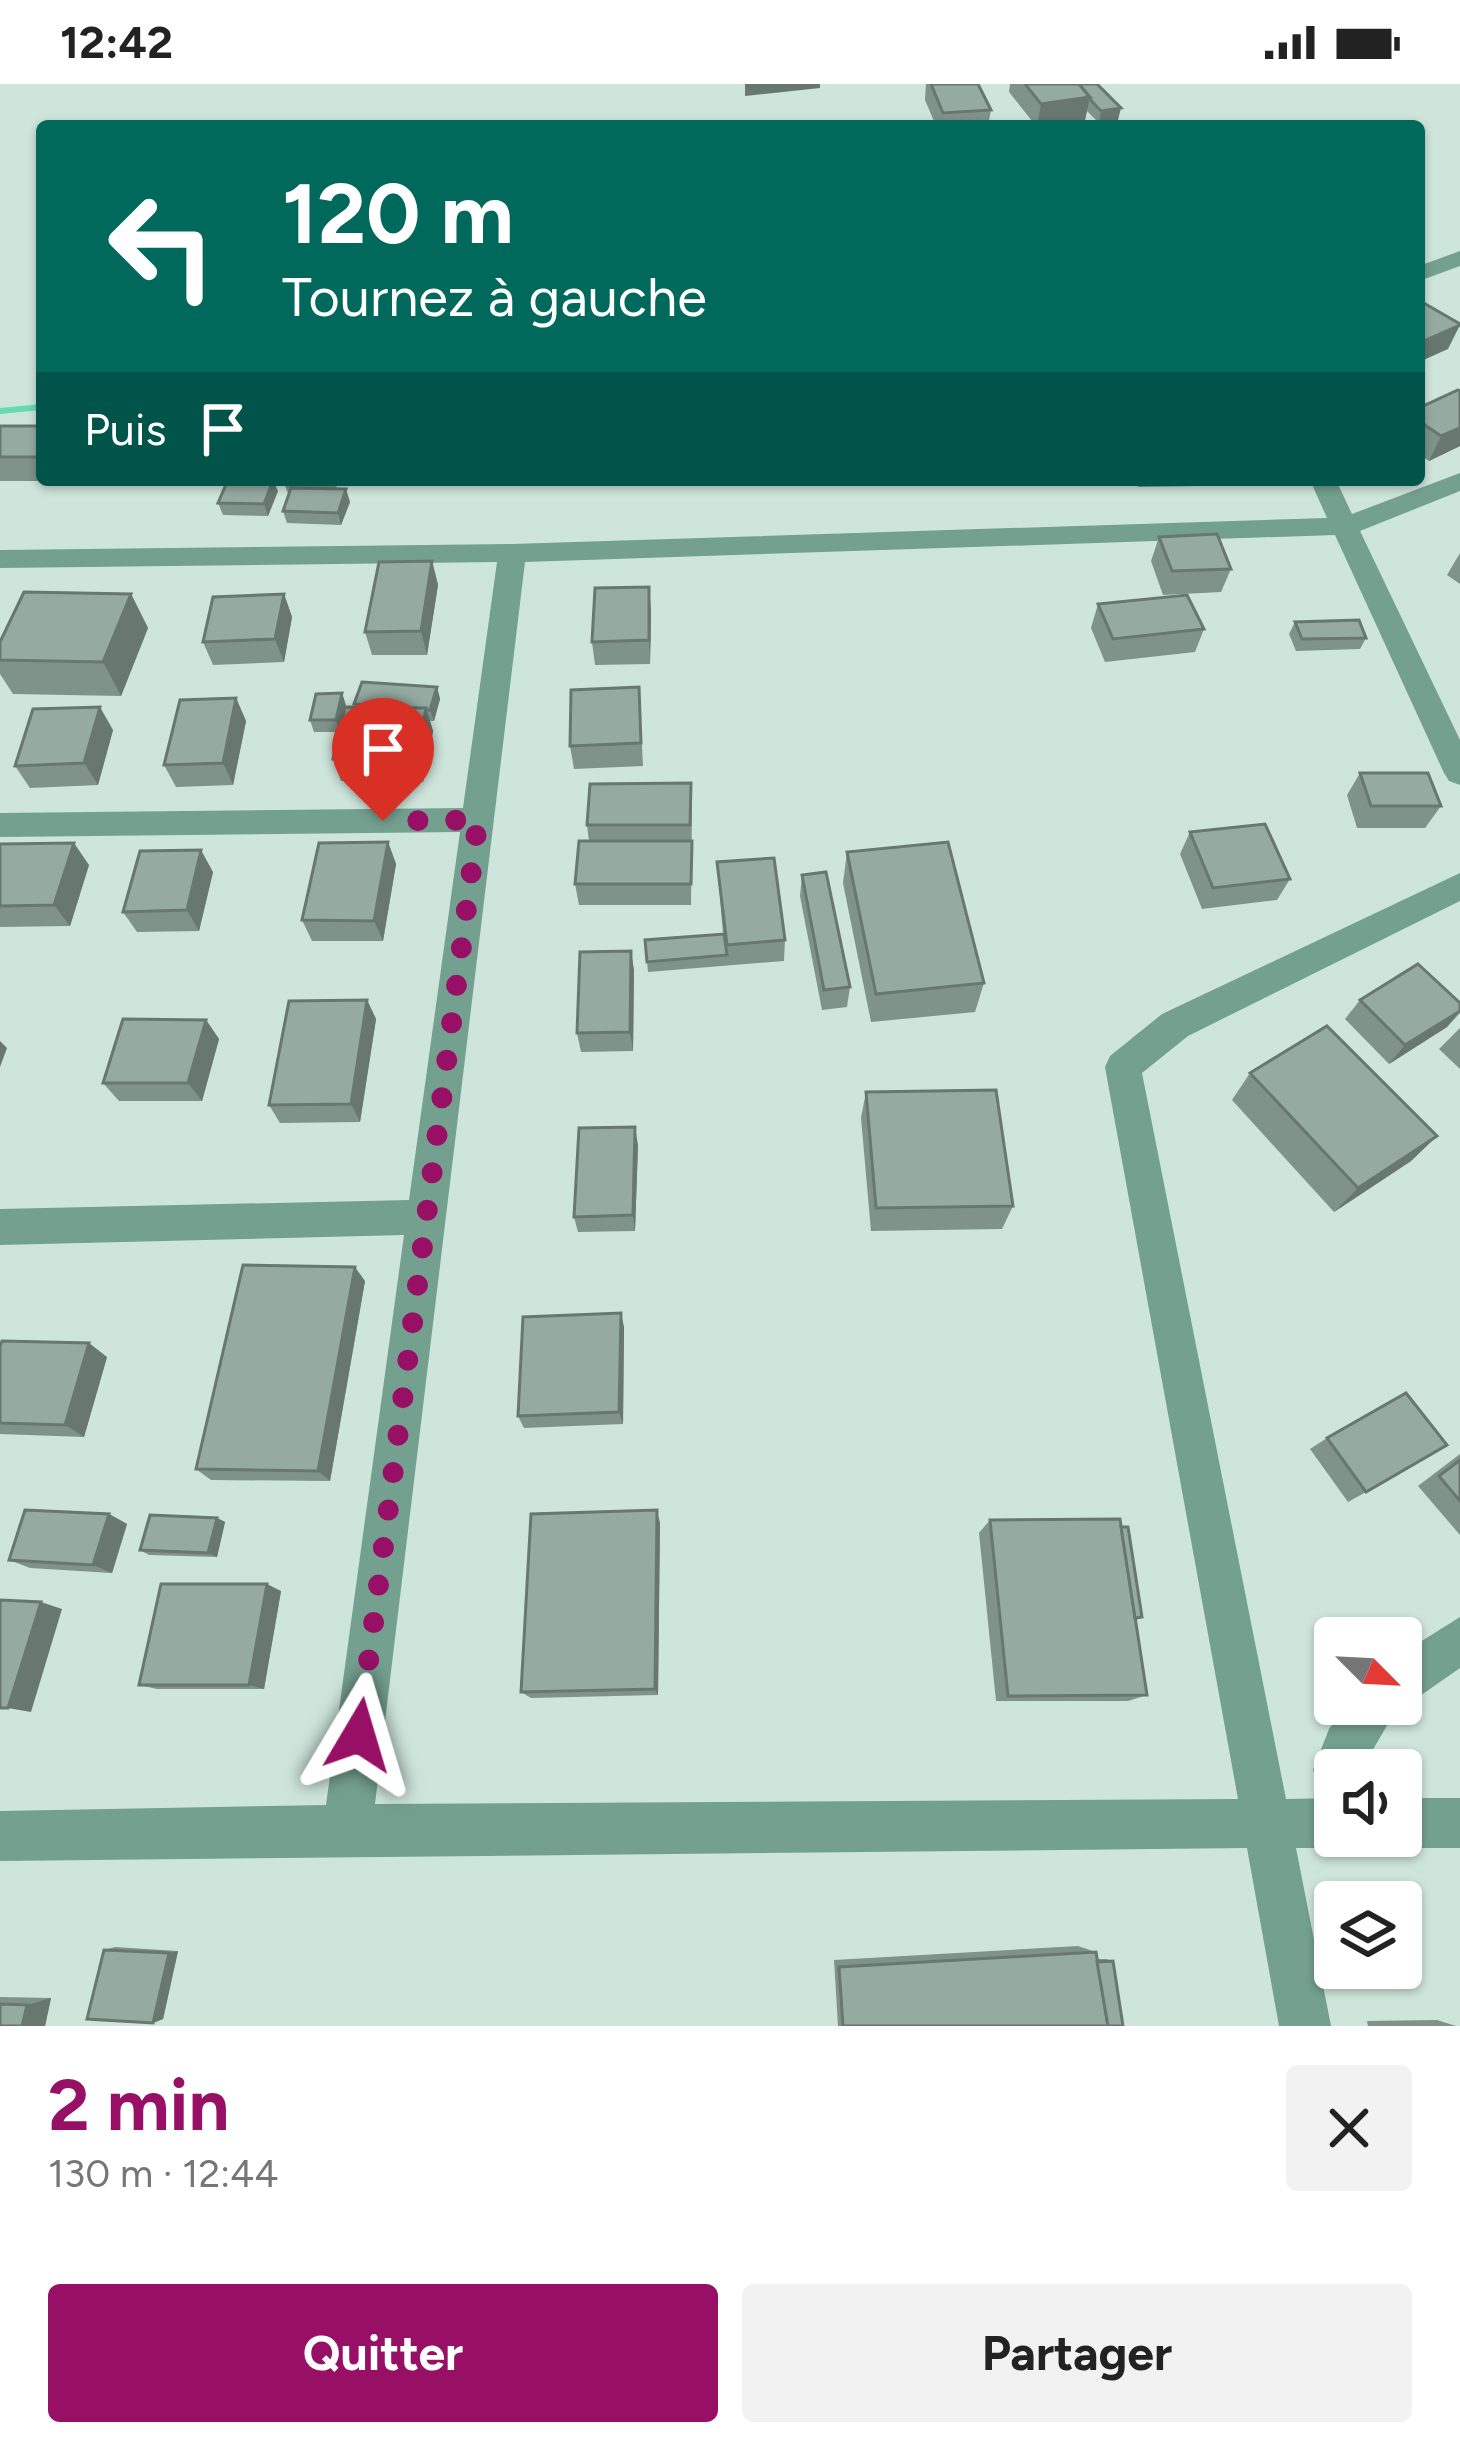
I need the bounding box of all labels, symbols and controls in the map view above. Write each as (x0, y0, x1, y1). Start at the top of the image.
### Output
text: 12:42 (60, 15, 173, 69)
text: 120 m (282, 163, 514, 264)
icon: left (84, 168, 240, 324)
text: Tournez à gauche (282, 265, 707, 330)
icon: arrive (190, 396, 256, 462)
text: Puis (84, 402, 166, 456)
pin (332, 698, 434, 821)
icon: arrive (350, 716, 416, 782)
north arrow (1314, 1617, 1422, 1725)
map controls (1314, 1617, 1422, 1989)
position arrow (296, 1672, 422, 1798)
button: sound (1314, 1749, 1422, 1857)
button: layers (1314, 1881, 1422, 1989)
text: 2 min (48, 2062, 229, 2148)
button: close (1286, 2065, 1412, 2191)
text: 130 m · 12:44 (48, 2150, 279, 2197)
button: Quitter (48, 2284, 718, 2422)
button: Partager (742, 2284, 1412, 2422)

